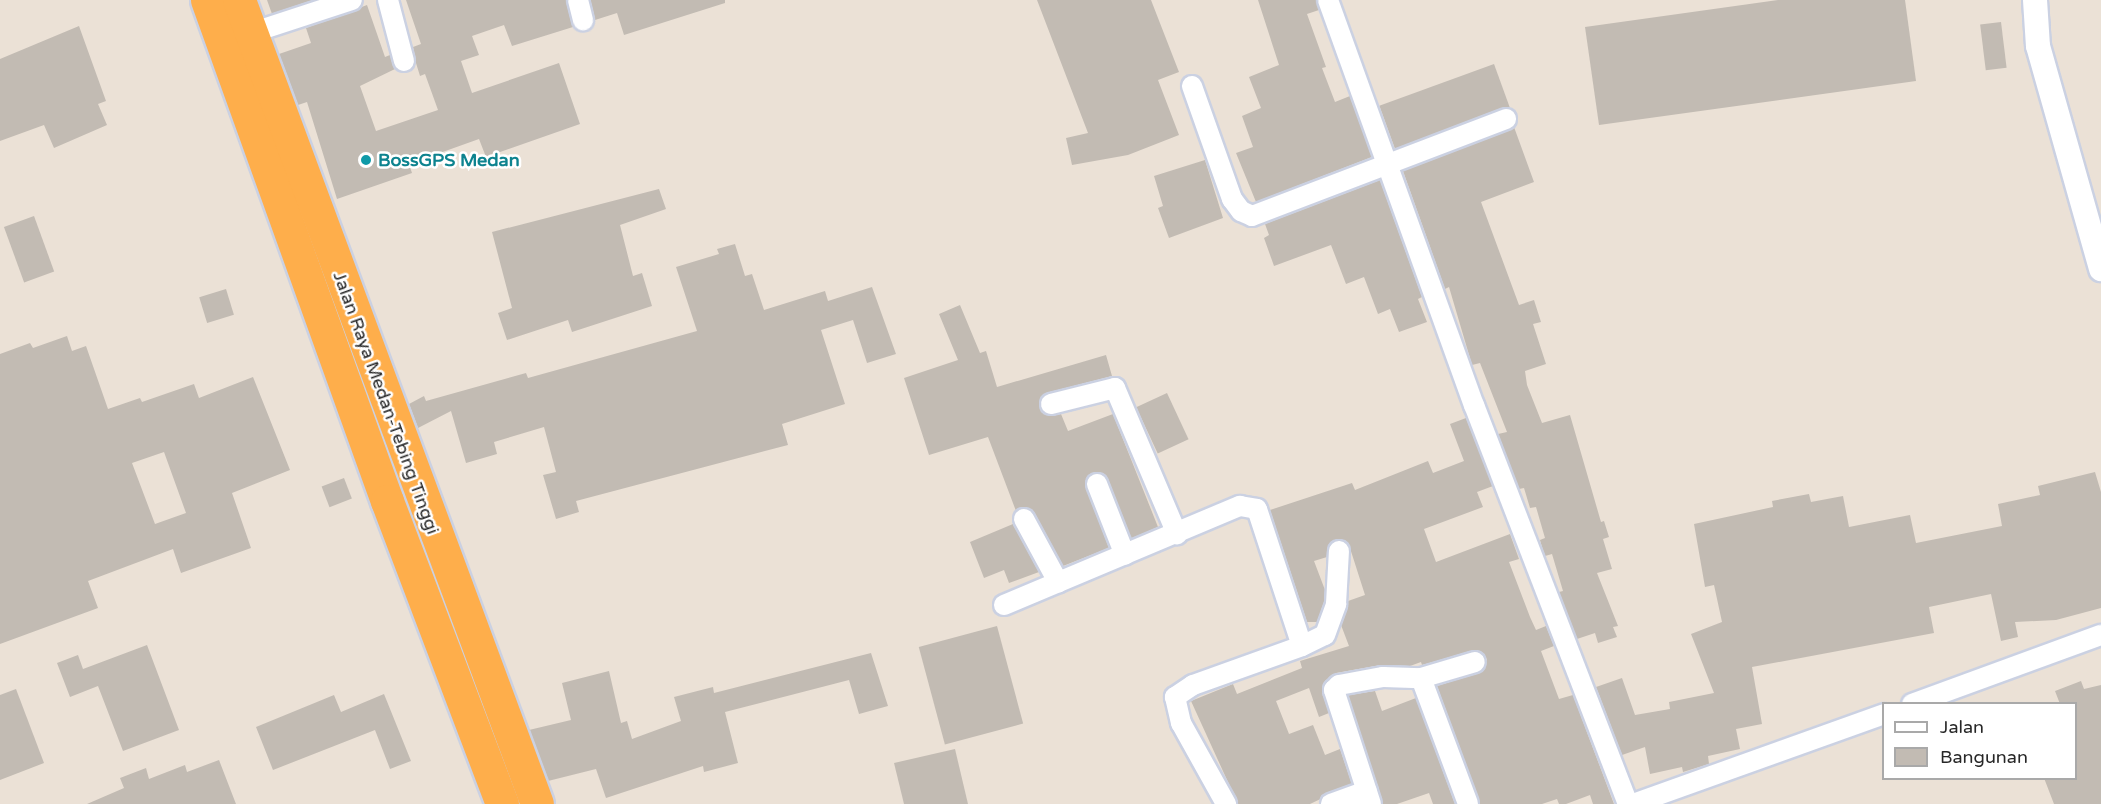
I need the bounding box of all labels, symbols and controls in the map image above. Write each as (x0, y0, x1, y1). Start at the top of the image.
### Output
place label: BossGPS Medan (378, 149, 520, 171)
marker: BossGPS Medan (359, 153, 373, 167)
street label: Jalan Raya Medan-Tebing Tinggi (328, 269, 444, 537)
legend (1882, 702, 2077, 780)
text: Jalan (1940, 716, 1984, 738)
text: Bangunan (1940, 746, 2028, 768)

